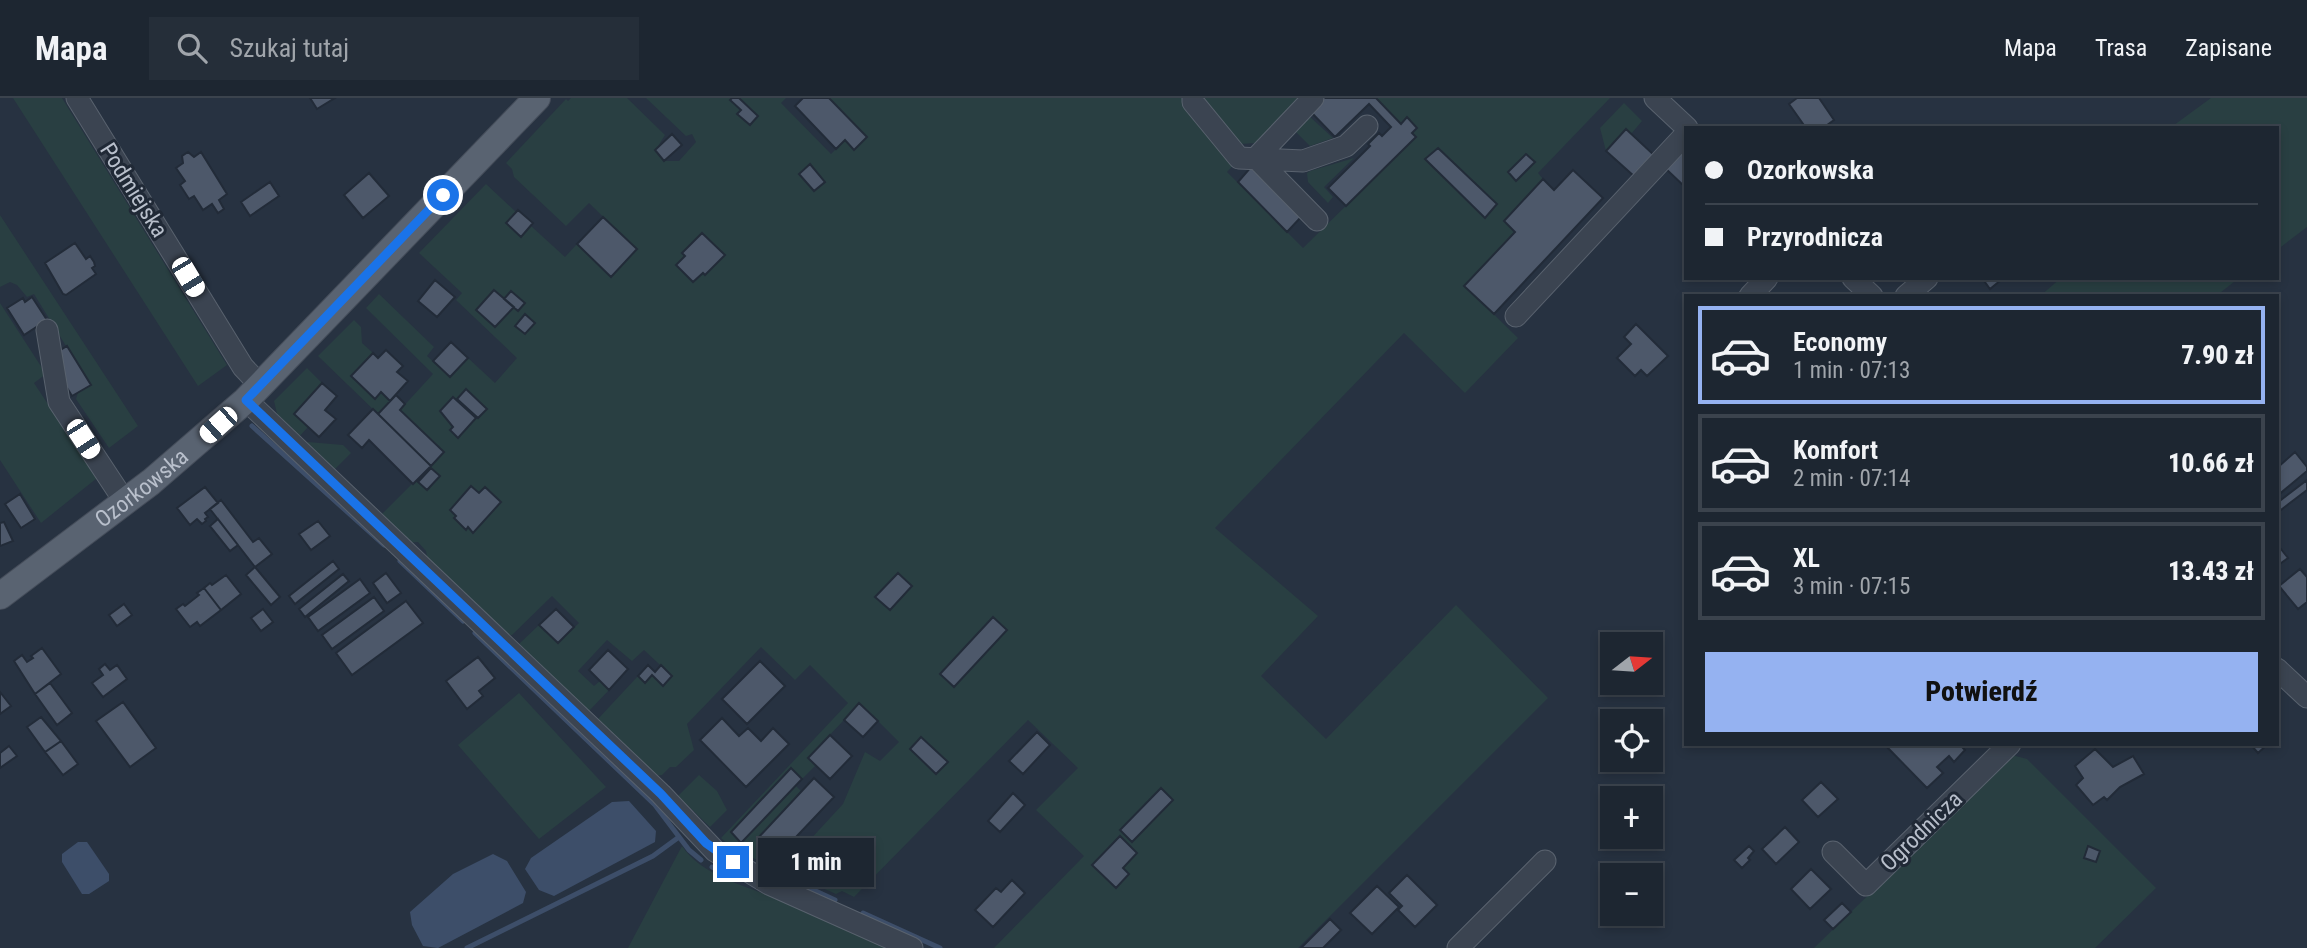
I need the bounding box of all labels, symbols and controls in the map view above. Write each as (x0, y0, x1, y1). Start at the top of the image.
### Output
search box (149, 17, 639, 80)
text: Mapa (35, 29, 107, 68)
icon: search (173, 29, 211, 67)
text: Szukaj tutaj (229, 33, 349, 63)
text: Mapa (2004, 34, 2057, 62)
text: Trasa (2095, 34, 2147, 62)
text: Zapisane (2185, 34, 2272, 62)
street label: Podmiejska (94, 138, 173, 242)
text: Ozorkowska (1747, 155, 1874, 185)
route start (427, 179, 459, 211)
text: Przyrodnicza (1747, 222, 1883, 252)
car (169, 254, 208, 300)
icon: car (1709, 324, 1772, 387)
text: Economy (1793, 327, 1887, 357)
text: 7.90 zł (2181, 340, 2254, 370)
text: 1 min · 07:13 (1793, 357, 1910, 384)
car (196, 403, 241, 447)
car (63, 416, 104, 462)
icon: car (1709, 432, 1772, 495)
text: Komfort (1793, 435, 1878, 465)
street label: Ozorkowska (90, 443, 194, 533)
text: 10.66 zł (2168, 448, 2254, 478)
text: 2 min · 07:14 (1793, 465, 1910, 492)
icon: car (1709, 540, 1772, 603)
text: XL (1793, 543, 1820, 573)
text: 13.43 zł (2168, 556, 2254, 586)
text: 3 min · 07:15 (1793, 573, 1910, 600)
north arrow (1600, 632, 1662, 695)
map controls (1600, 632, 1663, 926)
button: Potwierdź (1705, 652, 2258, 732)
button: locate (1600, 709, 1663, 772)
button: + (1600, 786, 1663, 849)
street label: Ogrodnicza (1875, 786, 1968, 877)
callout: 1 min (758, 838, 873, 886)
route end (717, 846, 749, 878)
text: 1 min (790, 849, 842, 876)
button: − (1600, 863, 1663, 926)

